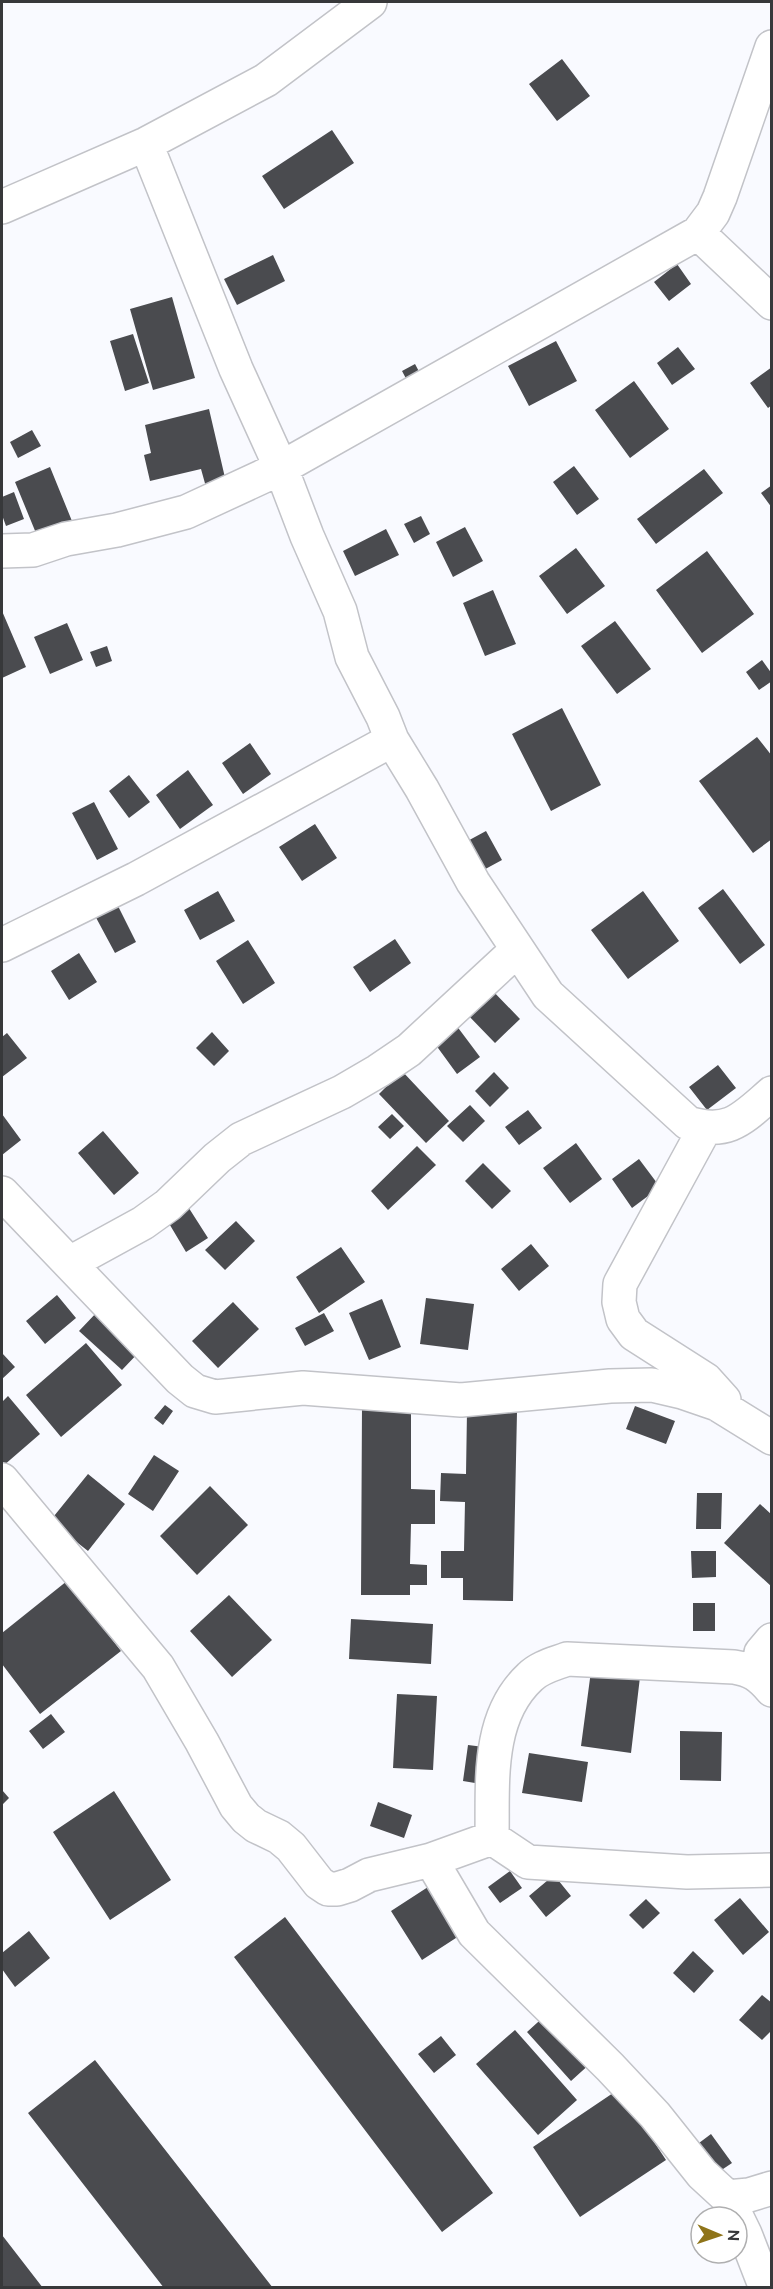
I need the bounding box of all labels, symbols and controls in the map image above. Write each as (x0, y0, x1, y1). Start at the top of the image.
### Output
north arrow (689, 2205, 749, 2265)
text: N (725, 2229, 743, 2242)

